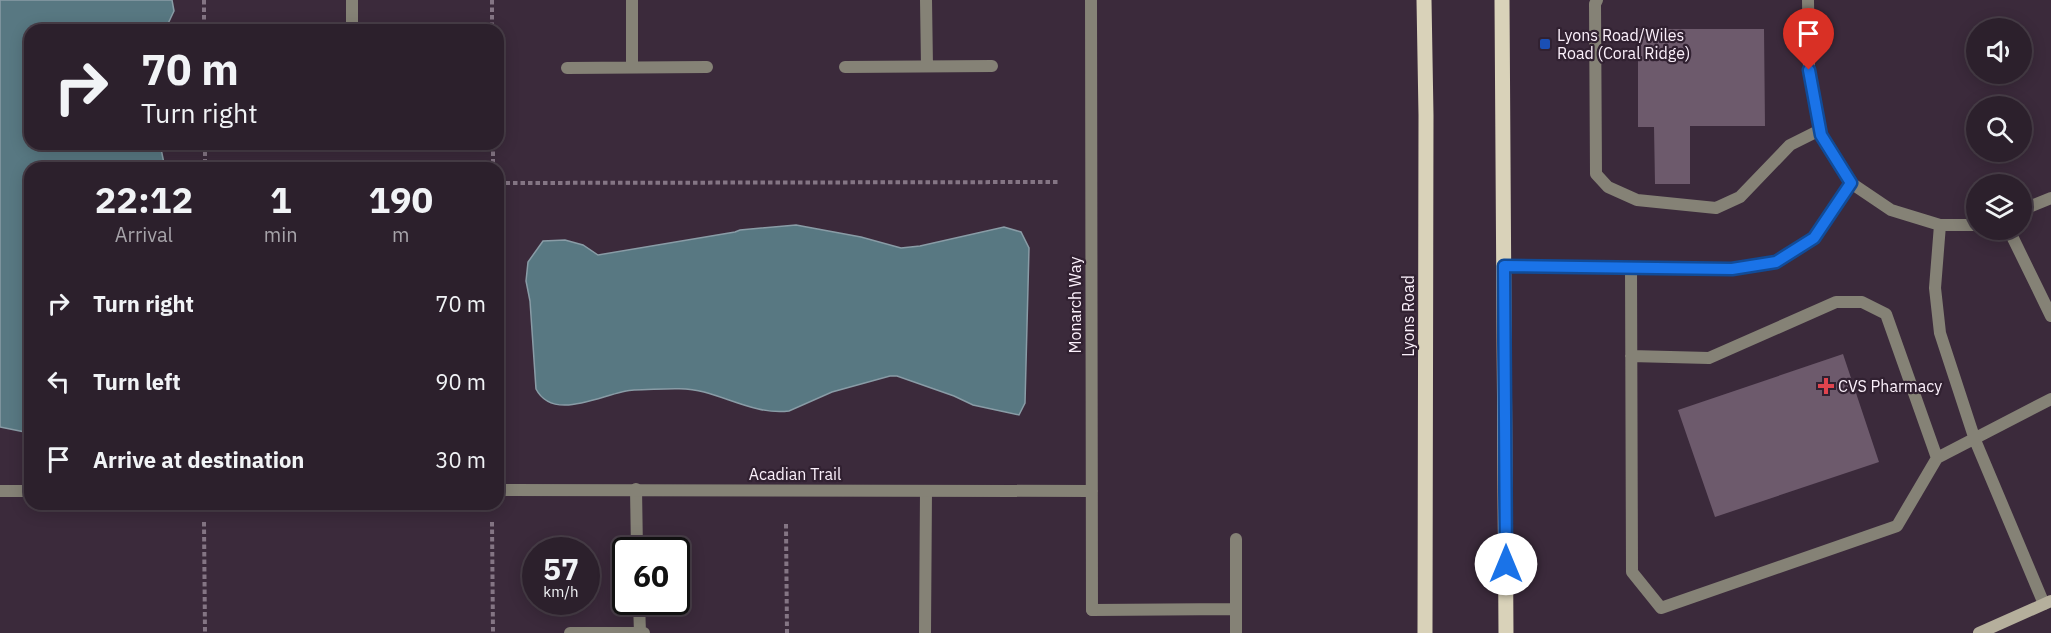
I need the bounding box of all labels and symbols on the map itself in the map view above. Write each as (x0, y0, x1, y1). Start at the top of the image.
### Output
pin (1783, 8, 1834, 70)
place label: Lyons Road/Wiles Road (Coral Ridge) (1557, 25, 1690, 63)
marker: Lyons Road/Wiles Road (Coral Ridge) (1538, 37, 1552, 51)
street label: Monarch Way (1065, 257, 1085, 353)
street label: Lyons Road (1398, 275, 1418, 357)
place label: CVS Pharmacy (1838, 376, 1942, 396)
marker: CVS Pharmacy (1819, 379, 1833, 393)
street label: Acadian Trail (749, 464, 841, 484)
position arrow (1474, 532, 1538, 596)
speed limit sign: 60 (612, 537, 690, 615)

